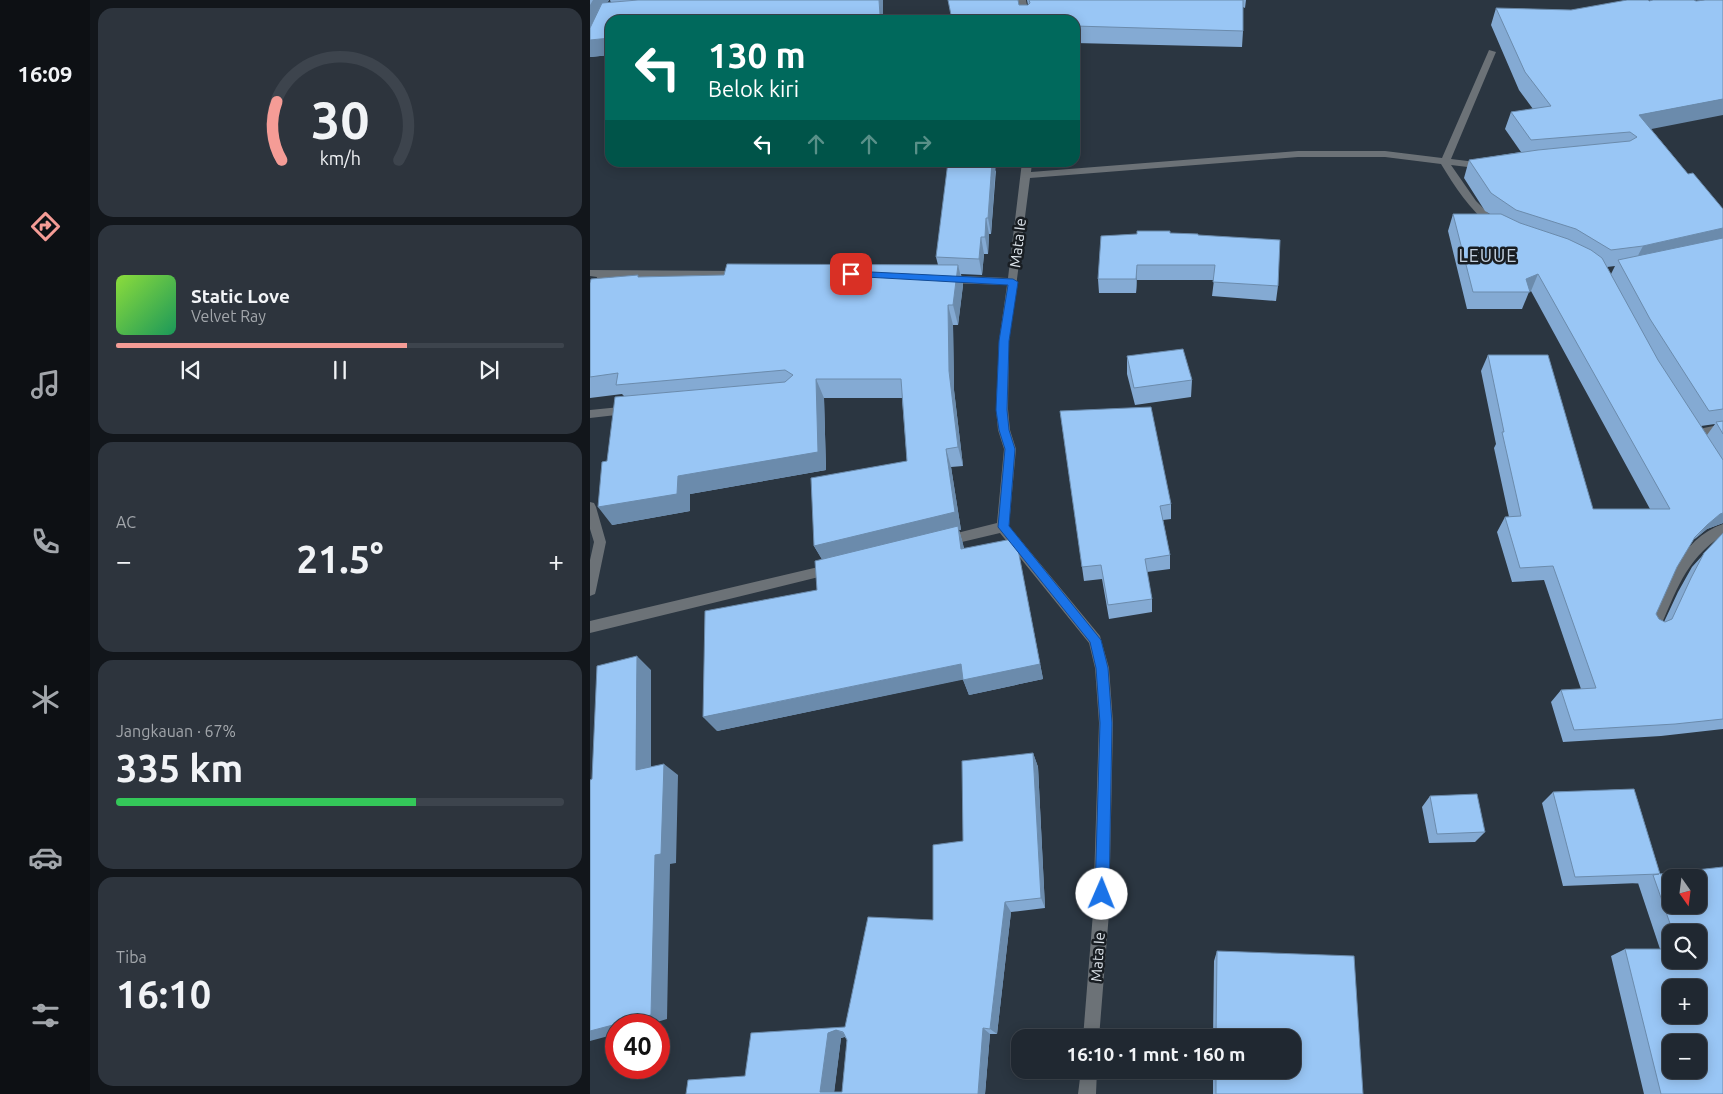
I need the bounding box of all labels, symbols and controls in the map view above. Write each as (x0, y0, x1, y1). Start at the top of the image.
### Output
icon: left (625, 35, 690, 100)
text: 130 m (708, 35, 806, 75)
text: 16:09 (17, 61, 73, 86)
text: Belok kiri (708, 76, 799, 101)
text: 30 (311, 91, 369, 149)
icon: left (749, 130, 777, 158)
icon: ahead (802, 130, 830, 158)
icon: ahead (855, 130, 883, 158)
icon: right (908, 130, 936, 158)
text: km/h (319, 148, 361, 168)
icon: directions (28, 209, 63, 244)
street label: Mata Ie (1006, 217, 1029, 269)
district label: LEUUE (1459, 245, 1517, 265)
pin (830, 253, 872, 295)
icon: arrive (837, 260, 865, 288)
text: Static Love (191, 285, 290, 307)
text: Velvet Ray (191, 307, 266, 325)
icon: previous (177, 356, 205, 384)
icon: pause (326, 356, 354, 384)
icon: next (475, 356, 503, 384)
icon: music (28, 367, 63, 402)
text: AC (116, 513, 136, 531)
icon: phone (28, 524, 63, 559)
text: 21.5° (296, 538, 384, 580)
text: − (116, 545, 132, 576)
text: + (548, 545, 564, 576)
icon: climate (28, 682, 63, 717)
text: Jangkauan · 67% (116, 722, 236, 740)
text: 335 km (116, 747, 243, 789)
icon: car (28, 840, 63, 875)
position arrow (1075, 867, 1127, 919)
north arrow (1662, 869, 1708, 914)
map controls (1662, 869, 1707, 1079)
button: search (1662, 924, 1707, 969)
street label: Mata Ie (1087, 931, 1108, 982)
text: Tiba (116, 948, 147, 966)
text: 16:10 (116, 973, 211, 1015)
button: + (1662, 979, 1707, 1024)
icon: filters (28, 998, 63, 1033)
speed limit sign: 40 (605, 1014, 670, 1079)
button: − (1662, 1034, 1707, 1079)
text: 16:10 · 1 mnt · 160 m (1067, 1043, 1245, 1065)

